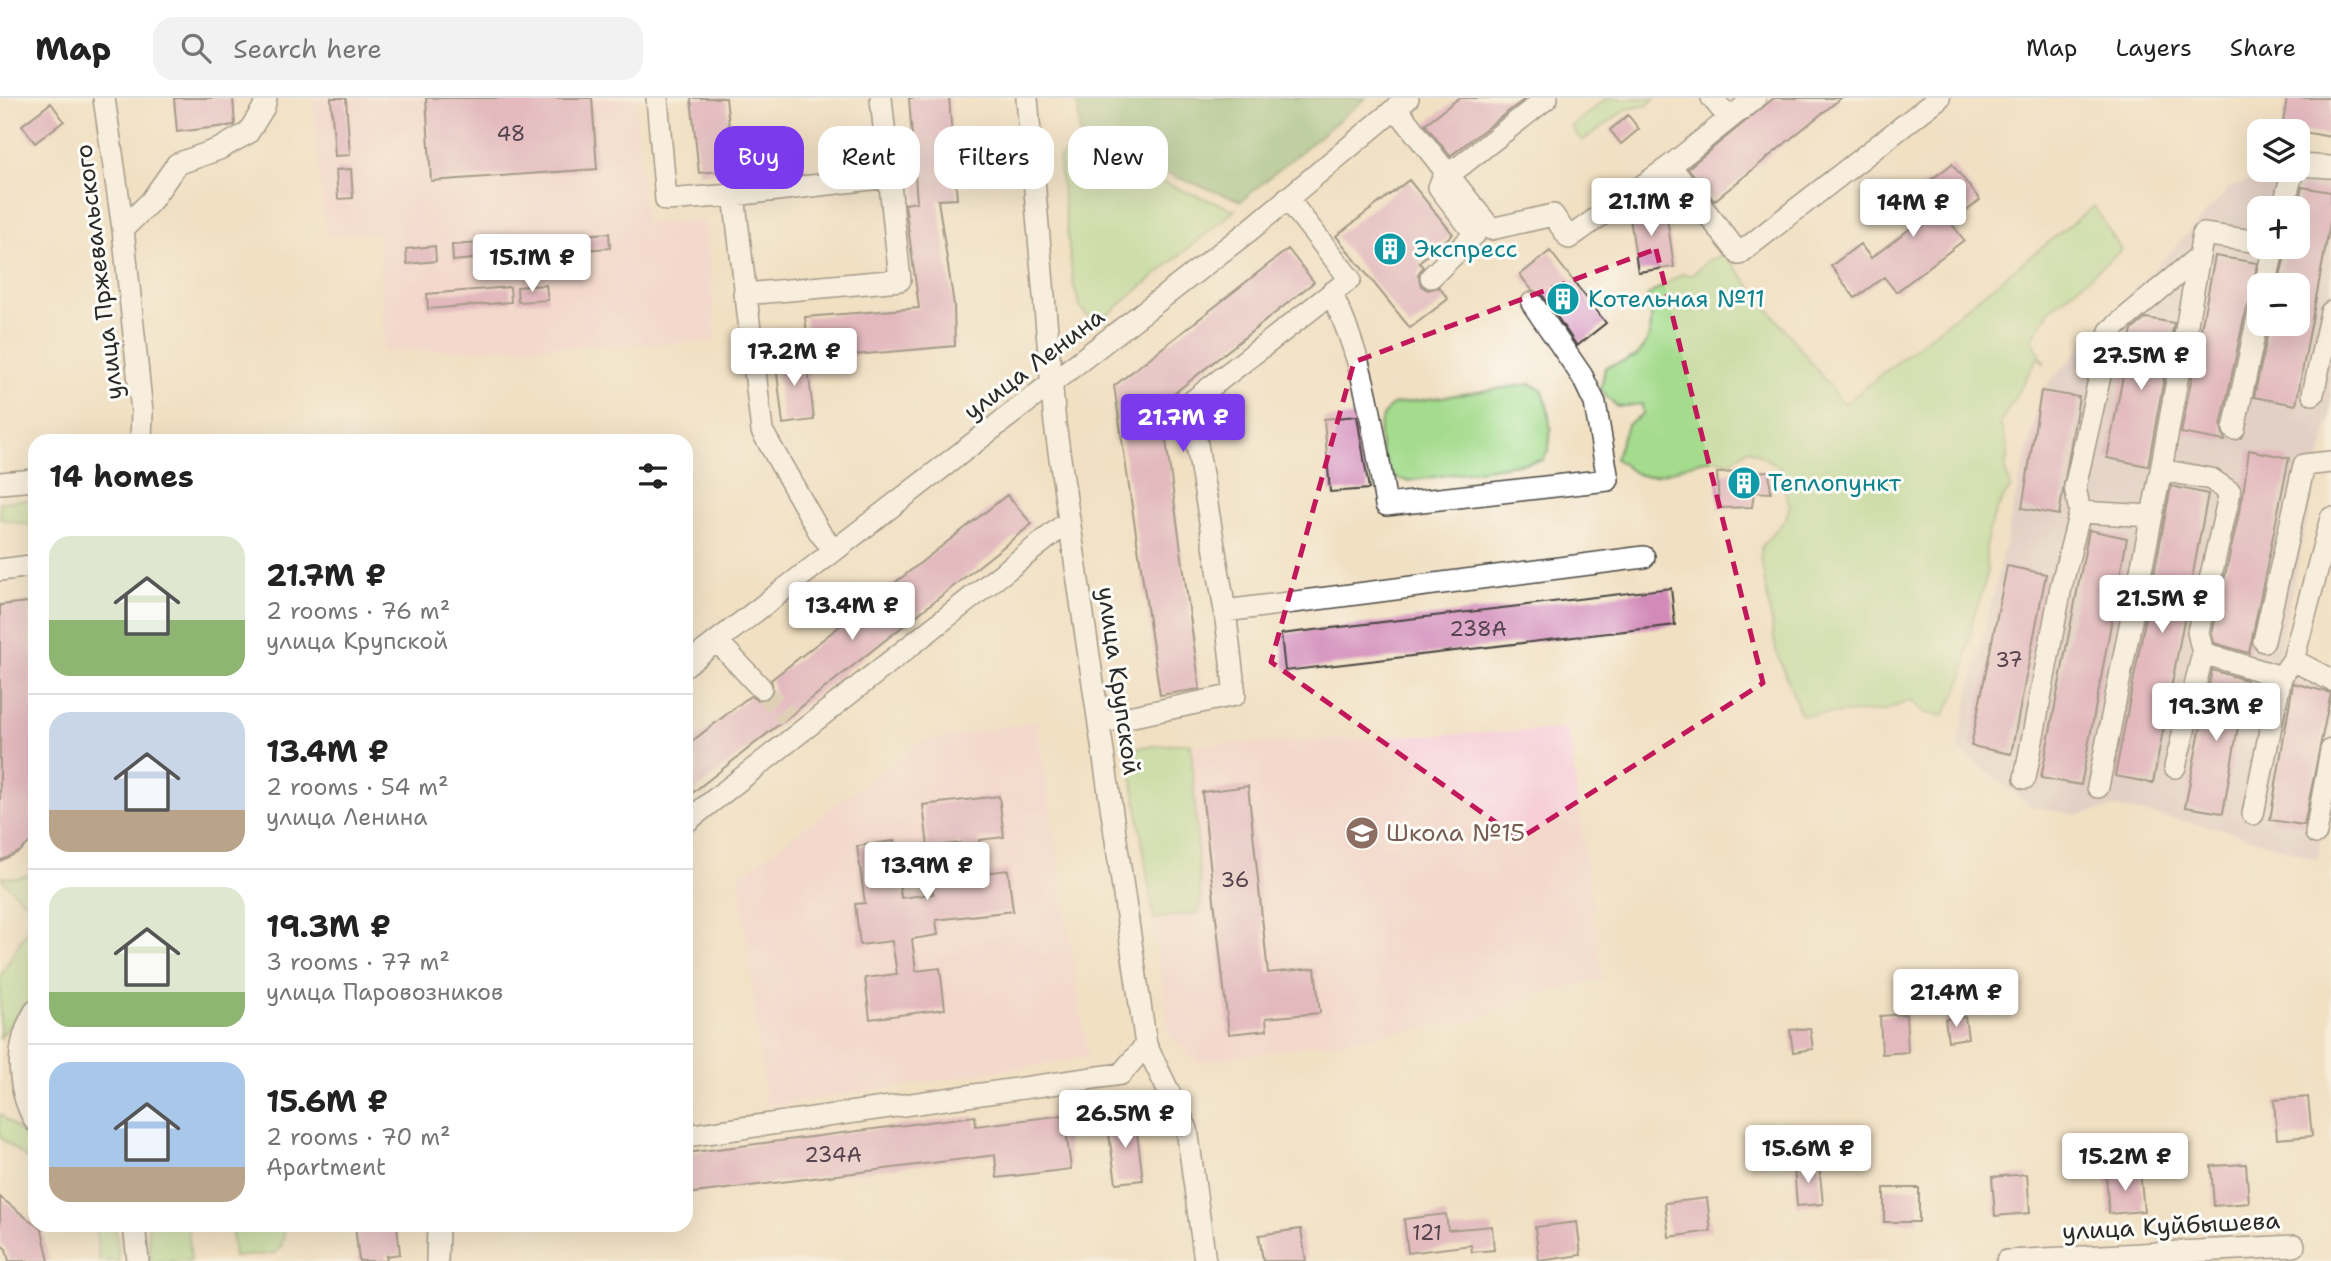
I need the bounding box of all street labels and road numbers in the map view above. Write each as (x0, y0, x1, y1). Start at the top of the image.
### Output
street label: улица Пржевальского (67, 142, 131, 402)
street label: улица Ленина (957, 300, 1111, 427)
street label: улица Крупской (1090, 585, 1148, 777)
street label: улица Куйбышева (2061, 1204, 2281, 1248)

